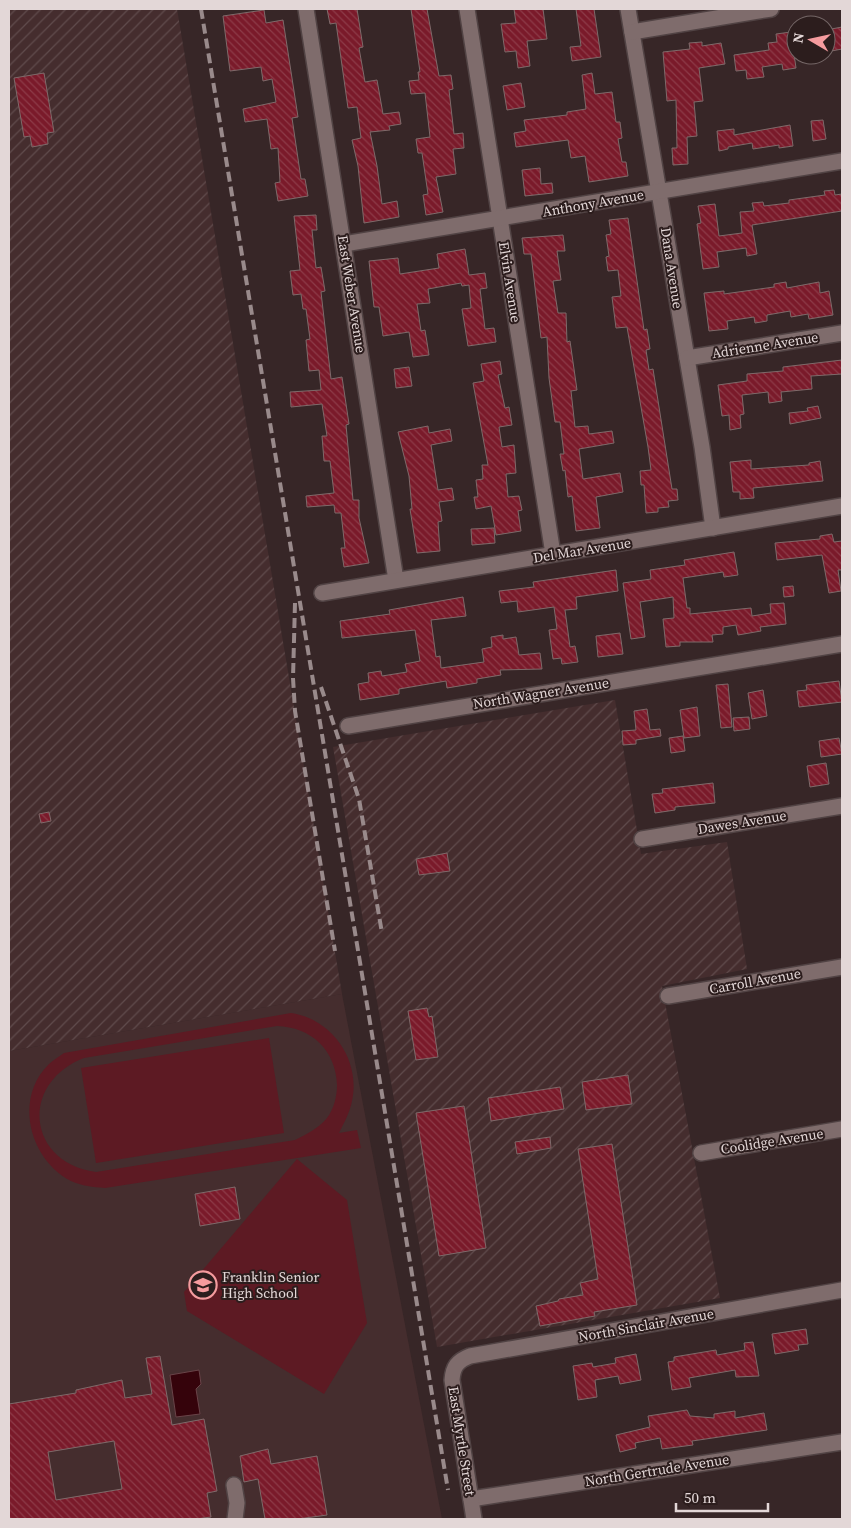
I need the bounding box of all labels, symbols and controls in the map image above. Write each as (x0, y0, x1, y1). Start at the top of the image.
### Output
north arrow (786, 15, 836, 65)
text: N (787, 31, 809, 45)
street label: Anthony Avenue (541, 184, 645, 222)
street label: Dana Avenue (656, 226, 688, 310)
street label: East Weber Avenue (333, 234, 371, 354)
street label: Elvin Avenue (494, 240, 526, 324)
street label: Adrienne Avenue (710, 327, 820, 363)
street label: Del Mar Avenue (532, 532, 632, 568)
street label: North Wagner Avenue (472, 672, 610, 714)
street label: Dawes Avenue (696, 805, 788, 839)
street label: Carroll Avenue (708, 963, 802, 999)
street label: Coolidge Avenue (719, 1123, 825, 1159)
place label: Franklin Senior High School (222, 1267, 320, 1303)
school or university icon: Franklin Senior High School (188, 1270, 218, 1300)
street label: North Sinclair Avenue (577, 1303, 715, 1347)
street label: East Myrtle Street (443, 1385, 481, 1497)
street label: North Gertrude Avenue (583, 1449, 731, 1491)
scale bar (676, 1480, 768, 1512)
text: 50 m (684, 1487, 716, 1508)

